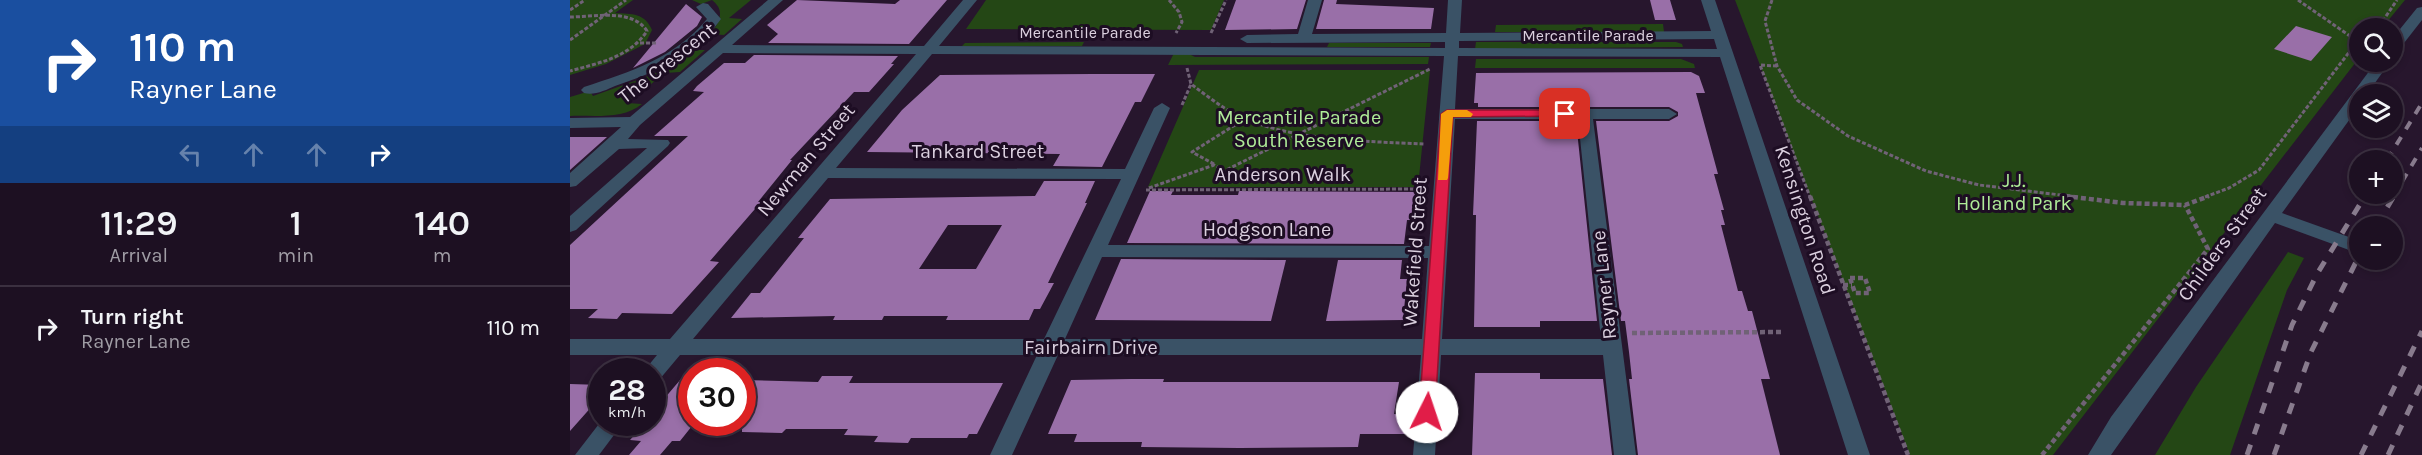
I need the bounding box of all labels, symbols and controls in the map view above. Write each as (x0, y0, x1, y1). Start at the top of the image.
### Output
street label: The Crescent (614, 17, 721, 108)
map controls (2349, 18, 2403, 270)
button: search (2349, 18, 2403, 72)
text: 110 m (129, 22, 236, 72)
street label: Mercantile Parade (1019, 23, 1151, 42)
icon: right (30, 24, 108, 102)
street label: Mercantile Parade (1522, 26, 1654, 45)
text: Rayner Lane (129, 73, 277, 105)
button: layers (2349, 84, 2403, 138)
pin (1539, 88, 1590, 139)
icon: arrive (1548, 97, 1581, 130)
street label: Newman Street (752, 99, 860, 221)
park label: Mercantile Parade South Reserve (1217, 106, 1381, 152)
icon: left (174, 138, 207, 171)
icon: ahead (237, 138, 270, 171)
icon: ahead (300, 138, 333, 171)
icon: right (363, 138, 396, 171)
street label: Tankard Street (912, 140, 1045, 163)
street label: Kensington Road (1770, 142, 1840, 298)
button: + (2349, 150, 2403, 204)
street label: Anderson Walk (1215, 163, 1351, 186)
park label: J.J. Holland Park (1956, 169, 2072, 215)
street label: Wakefield Street (1398, 176, 1432, 328)
street label: Childers Street (2173, 182, 2271, 306)
text: 11:29 (100, 202, 178, 244)
text: 1 (290, 202, 302, 244)
text: 140 (414, 202, 470, 244)
button: − (2349, 216, 2403, 270)
street label: Hodgson Lane (1203, 218, 1331, 241)
street label: Rayner Lane (1587, 229, 1621, 341)
text: Arrival (109, 244, 168, 267)
text: min (277, 244, 314, 267)
text: m (433, 244, 451, 267)
text: Turn right (81, 304, 184, 330)
icon: right (30, 312, 63, 345)
text: 110 m (487, 315, 540, 341)
text: Rayner Lane (81, 330, 191, 353)
street label: Fairbairn Drive (1024, 336, 1158, 359)
speed limit sign: 30 (678, 358, 756, 436)
text: 28 (608, 372, 646, 408)
position arrow (1395, 380, 1459, 444)
text: km/h (608, 403, 646, 421)

